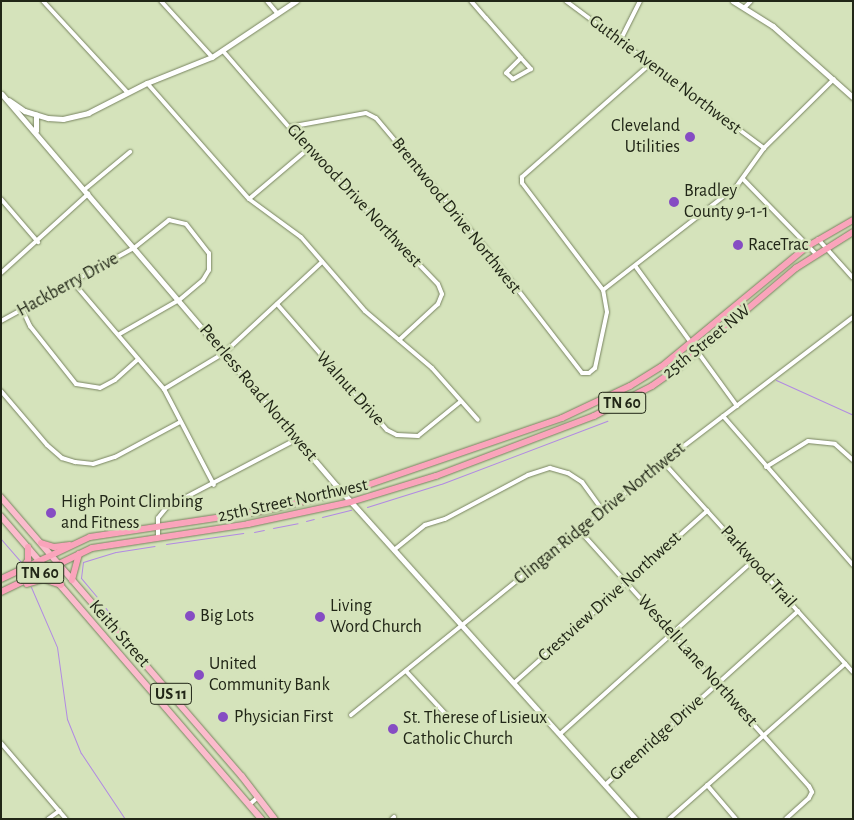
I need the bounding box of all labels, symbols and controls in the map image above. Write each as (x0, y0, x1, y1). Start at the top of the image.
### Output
street label: Guthrie Avenue Northwest (585, 11, 745, 139)
place label: Cleveland Utilities (611, 116, 680, 158)
street label: Glenwood Drive Northwest (282, 120, 426, 272)
marker: Cleveland Utilities (684, 131, 696, 143)
street label: Brentwood Drive Northwest (386, 134, 526, 298)
place label: Bradley County 9-1-1 (684, 181, 768, 223)
marker: Bradley County 9-1-1 (668, 196, 680, 208)
place label: RaceTrac (748, 234, 808, 256)
marker: RaceTrac (732, 239, 744, 251)
street label: Hackberry Drive (13, 248, 123, 322)
street label: 25th Street NW (659, 300, 755, 384)
street label: Peerless Road Northwest (194, 320, 322, 466)
street label: Walnut Drive (311, 347, 389, 431)
road number: TN 60 (597, 389, 647, 416)
street label: Clingan Ridge Drive Northwest (510, 438, 690, 590)
street label: 25th Street Northwest (216, 475, 370, 527)
place label: High Point Climbing and Fitness (61, 492, 203, 534)
marker: High Point Climbing and Fitness (45, 507, 57, 519)
street label: Parkwood Trail (715, 521, 801, 613)
street label: Crestview Drive Northwest (534, 527, 686, 667)
road number: TN 60 (15, 560, 65, 586)
street label: Wesdell Lane Northwest (632, 591, 762, 731)
street label: Keith Street (84, 596, 154, 672)
place label: Living Word Church (330, 596, 422, 638)
place label: Big Lots (200, 605, 254, 627)
marker: Big Lots (184, 610, 196, 622)
marker: Living Word Church (314, 611, 326, 623)
place label: United Community Bank (209, 654, 330, 696)
marker: United Community Bank (193, 669, 205, 681)
road number: US 11 (150, 681, 192, 708)
street label: Greenridge Drive (606, 690, 708, 786)
place label: Physician First (234, 706, 333, 728)
place label: St. Therese of Lisieux Catholic Church (403, 708, 547, 751)
marker: Physician First (216, 710, 230, 724)
marker: St. Therese of Lisieux Catholic Church (387, 723, 399, 735)

